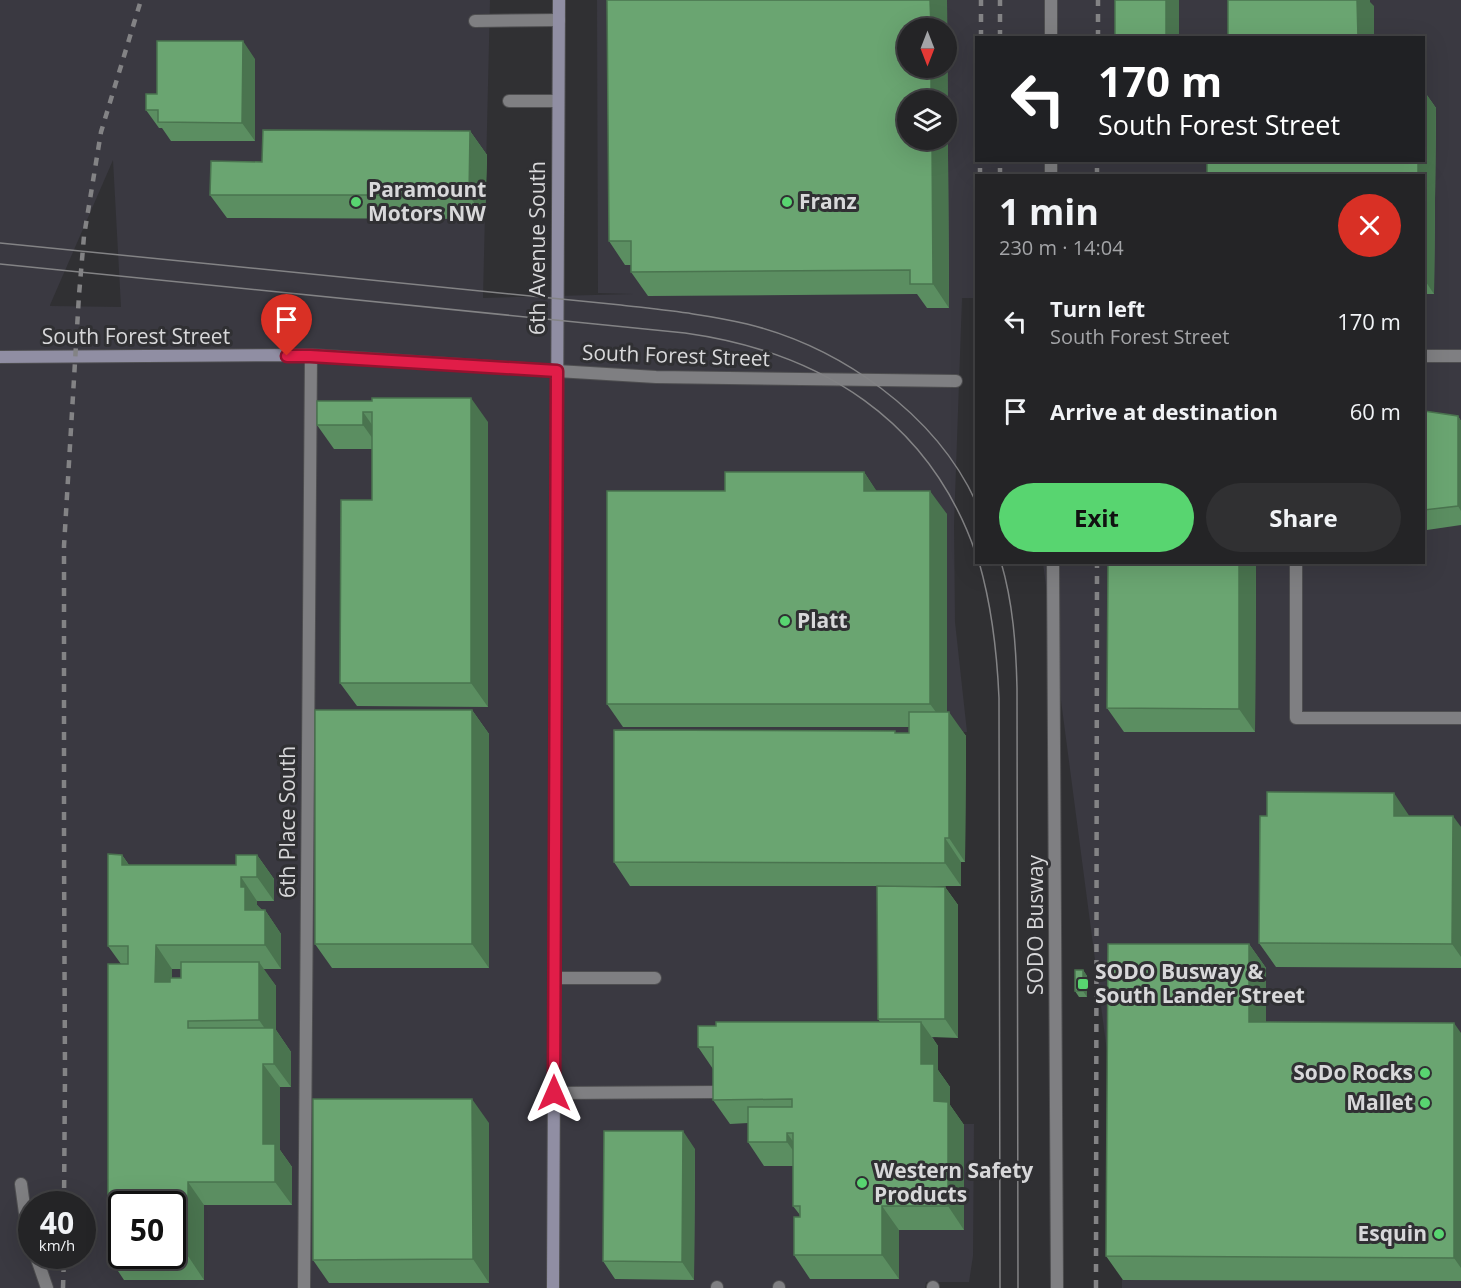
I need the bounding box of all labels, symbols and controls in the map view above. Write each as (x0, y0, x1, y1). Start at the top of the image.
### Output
north arrow (897, 18, 957, 78)
map controls (897, 18, 957, 150)
text: 170 m (1098, 52, 1222, 109)
icon: left (999, 60, 1077, 138)
button: layers (897, 90, 957, 150)
text: South Forest Street (1098, 106, 1340, 143)
street label: 6th Avenue South (523, 161, 551, 335)
place label: Paramount Motors NW (368, 175, 486, 227)
place label: Franz (799, 187, 857, 215)
text: 1 min (999, 187, 1099, 236)
button: close (1338, 194, 1401, 257)
marker: Paramount Motors NW (349, 195, 363, 209)
marker: Franz (780, 195, 794, 209)
text: 230 m · 14:04 (999, 234, 1124, 261)
text: Turn left (1050, 293, 1145, 323)
pin (261, 294, 312, 356)
icon: arrive (270, 303, 303, 336)
icon: left (999, 305, 1032, 338)
text: 170 m (1337, 306, 1401, 336)
street label: South Forest Street (42, 322, 230, 350)
text: South Forest Street (1050, 323, 1229, 350)
street label: South Forest Street (581, 338, 771, 372)
icon: arrive (999, 395, 1032, 428)
text: Arrive at destination (1050, 396, 1278, 426)
text: 60 m (1350, 396, 1401, 426)
button: Exit (999, 483, 1194, 552)
button: Share (1206, 483, 1401, 552)
place label: Platt (797, 606, 848, 634)
marker: Platt (778, 614, 792, 628)
street label: 6th Place South (273, 746, 301, 898)
street label: SODO Busway (1021, 855, 1049, 995)
place label: SODO Busway & South Lander Street (1095, 957, 1305, 1009)
marker: SODO Busway & South Lander Street (1076, 977, 1090, 991)
place label: SoDo Rocks (1293, 1058, 1413, 1086)
position arrow (522, 1061, 586, 1125)
marker: SoDo Rocks (1418, 1066, 1432, 1080)
place label: Mallet (1346, 1088, 1413, 1116)
marker: Mallet (1418, 1096, 1432, 1110)
place label: Western Safety Products (874, 1156, 1033, 1208)
marker: Western Safety Products (855, 1176, 869, 1190)
speed limit sign: 50 (108, 1191, 186, 1269)
text: 40 (40, 1202, 74, 1243)
place label: Esquin (1357, 1219, 1427, 1247)
marker: Esquin (1432, 1227, 1446, 1241)
text: km/h (39, 1235, 75, 1255)

